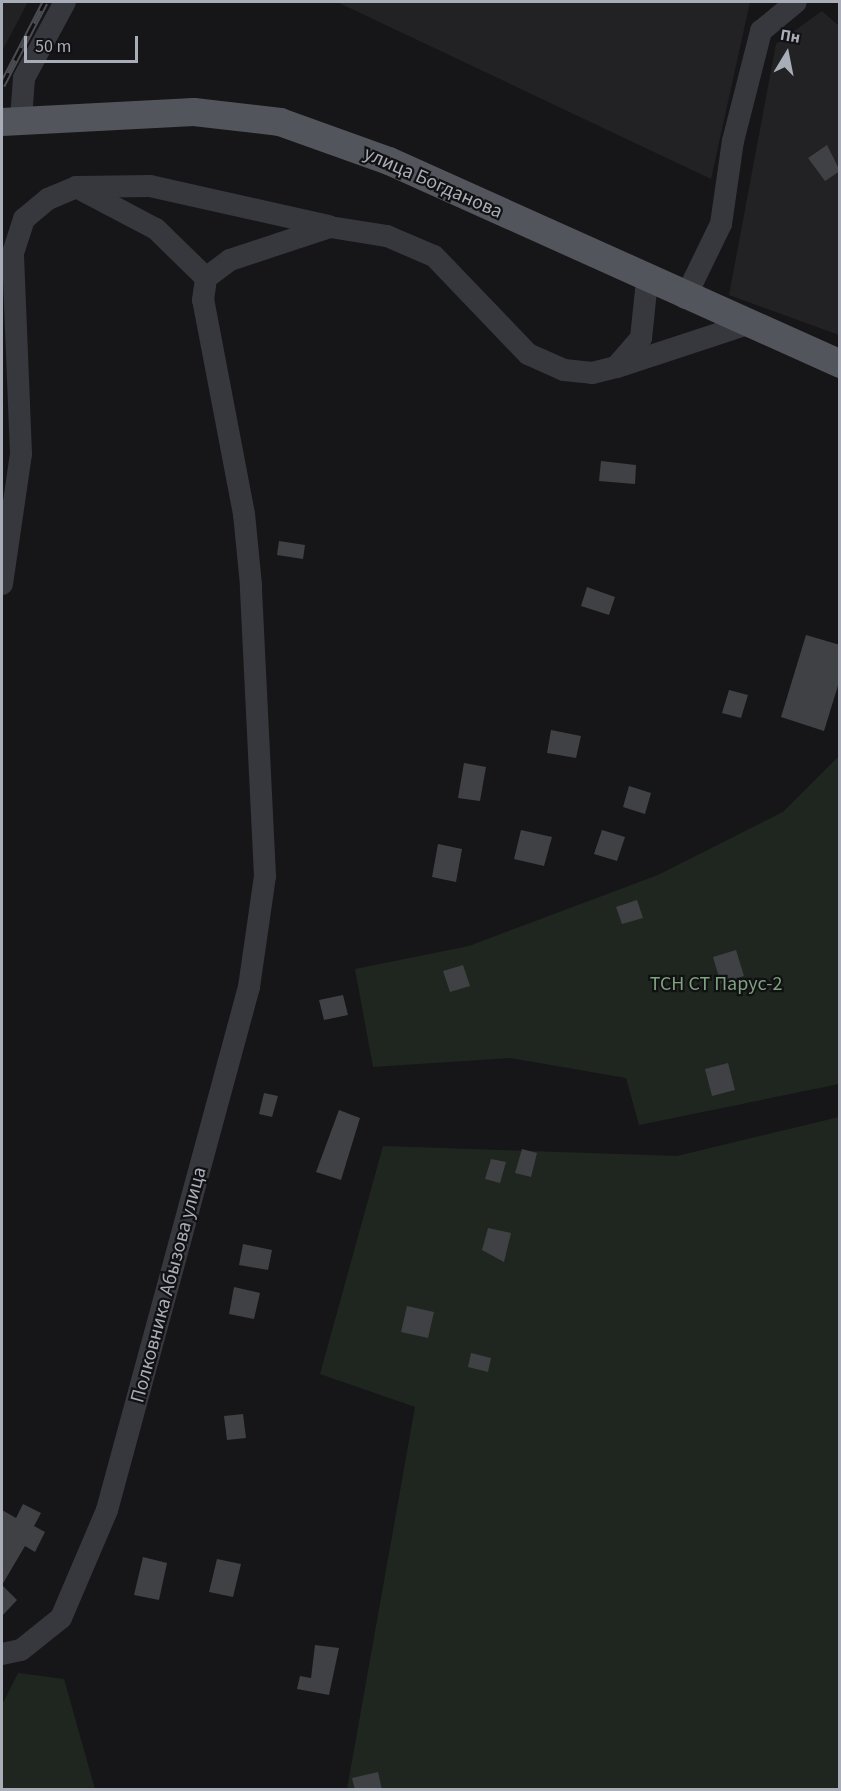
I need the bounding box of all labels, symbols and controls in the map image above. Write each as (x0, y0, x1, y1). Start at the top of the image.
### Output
scale bar (27, 24, 141, 62)
north arrow (757, 24, 817, 84)
text: Пн (778, 24, 802, 49)
text: 50 m (35, 34, 71, 59)
street label: улица Богданова (360, 142, 506, 224)
park label: ТСН СТ Парус-2 (650, 972, 782, 996)
street label: Полковника Абызова улица (126, 1164, 212, 1406)

